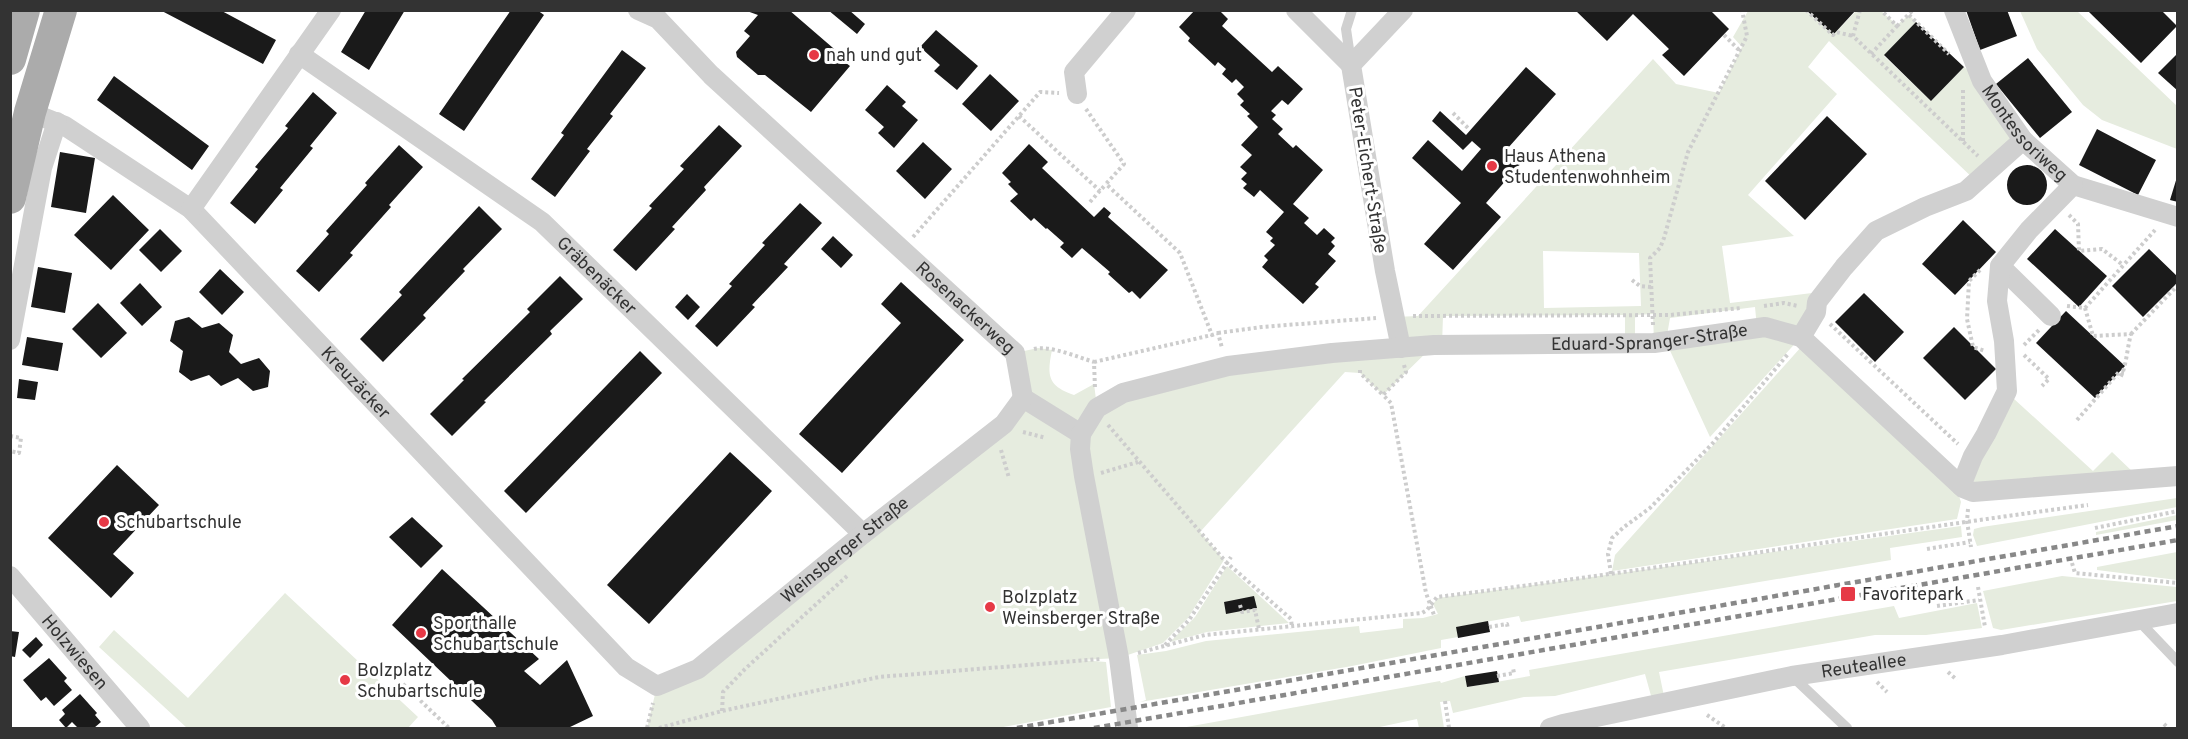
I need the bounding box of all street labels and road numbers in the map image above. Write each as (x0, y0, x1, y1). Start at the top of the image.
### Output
street label: Montessoriweg (1975, 81, 2072, 188)
street label: Peter-Eichert-Straße (1342, 85, 1391, 255)
street label: Gräbenäcker (551, 232, 641, 321)
street label: Rosenackerweg (910, 257, 1019, 360)
street label: Eduard-Spranger-Straße (1551, 320, 1749, 357)
street label: Kreuzäcker (315, 342, 395, 425)
street label: Weinsberger Straße (777, 492, 914, 609)
street label: Holzwiesen (35, 611, 112, 695)
street label: Reuteallee (1820, 649, 1908, 685)

